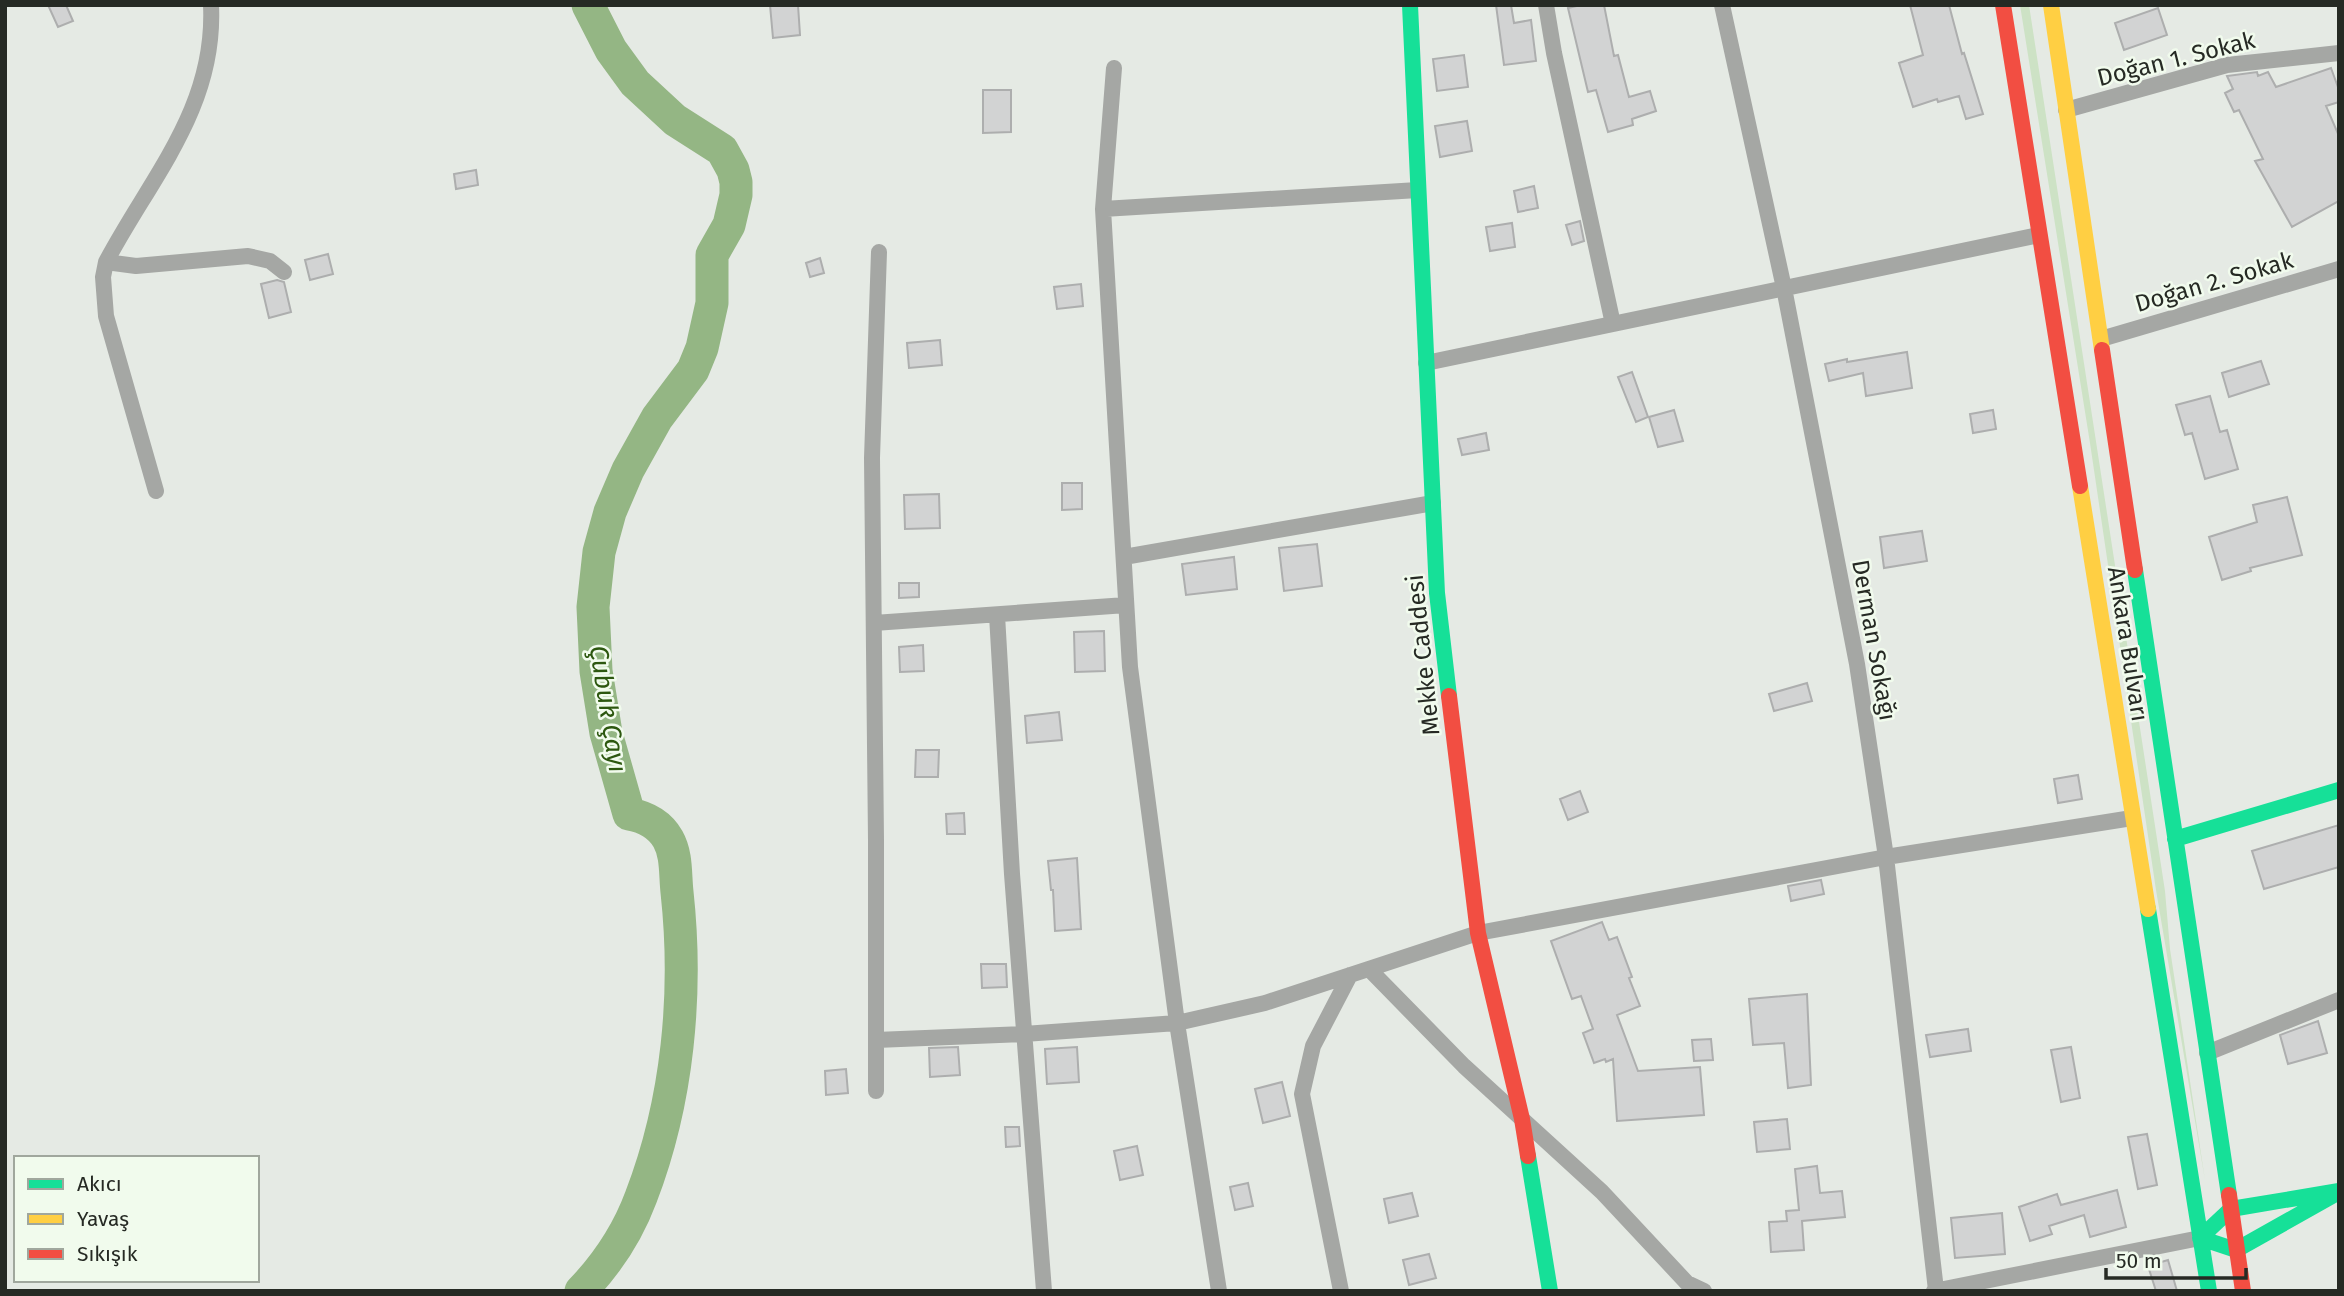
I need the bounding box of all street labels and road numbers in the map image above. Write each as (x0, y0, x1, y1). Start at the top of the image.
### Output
street label: Doğan 1. Sokak (2094, 26, 2259, 92)
street label: Doğan 2. Sokak (2132, 246, 2297, 318)
street label: Derman Sokağı (1846, 557, 1902, 723)
street label: Ankara Bulvarı (2102, 565, 2154, 723)
street label: Mekke Caddesi (1401, 573, 1445, 737)

